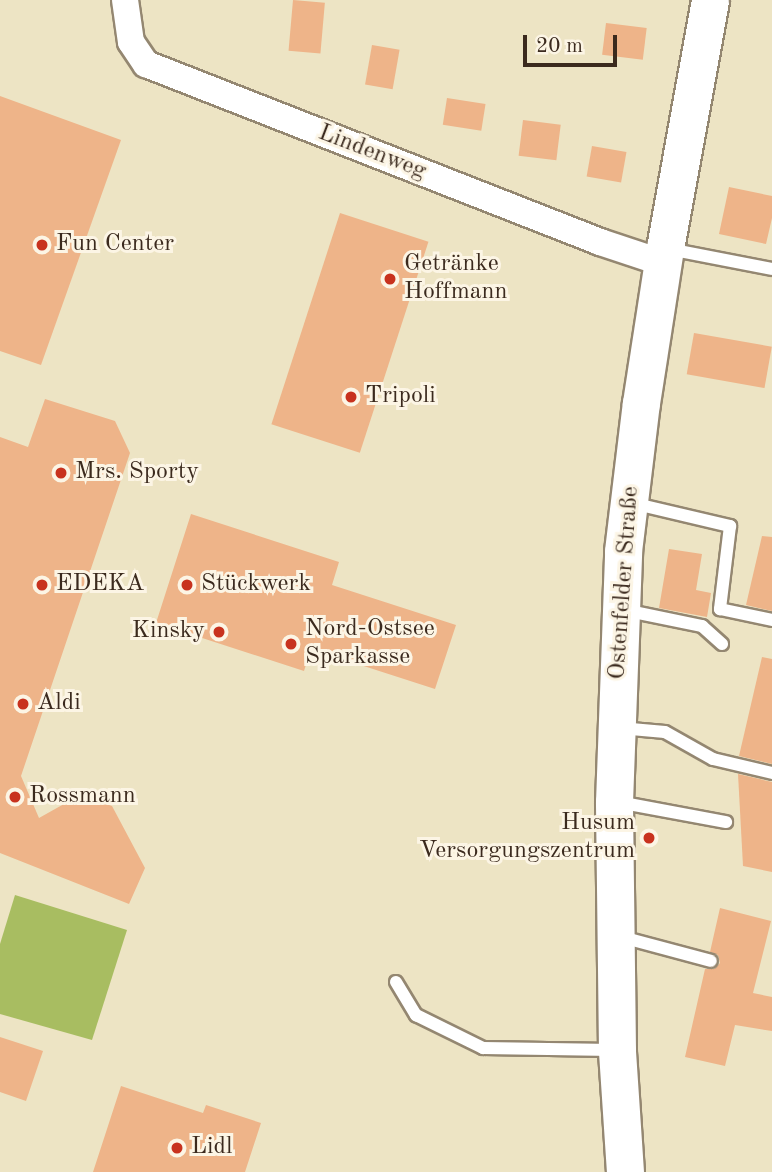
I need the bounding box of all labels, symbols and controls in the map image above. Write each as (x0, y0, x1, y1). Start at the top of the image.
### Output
scale bar (527, 21, 622, 65)
text: 20 m (536, 36, 583, 57)
street label: Lindenweg (314, 119, 430, 187)
place label: Fun Center (56, 231, 174, 259)
marker: Fun Center (34, 237, 50, 253)
place label: Getränke Hoffmann (404, 251, 507, 307)
marker: Getränke Hoffmann (382, 271, 398, 287)
place label: Tripoli (365, 383, 436, 411)
marker: Tripoli (343, 389, 359, 405)
place label: Mrs. Sporty (75, 459, 199, 487)
marker: Mrs. Sporty (53, 465, 69, 481)
street label: Ostenfelder Straße (604, 485, 646, 681)
place label: EDEKA (56, 571, 144, 599)
place label: Stückwerk (201, 571, 311, 599)
marker: EDEKA (34, 577, 50, 593)
marker: Stückwerk (179, 577, 195, 593)
place label: Nord-Ostsee Sparkasse (305, 616, 435, 672)
place label: Kinsky (132, 618, 205, 646)
marker: Kinsky (211, 624, 227, 640)
marker: Nord-Ostsee Sparkasse (283, 636, 299, 652)
place label: Aldi (37, 690, 81, 718)
marker: Aldi (15, 696, 31, 712)
place label: Rossmann (29, 783, 136, 811)
marker: Rossmann (7, 789, 23, 805)
place label: Husum Versorgungszentrum (419, 810, 635, 866)
marker: Husum Versorgungszentrum (641, 830, 657, 846)
place label: Lidl (191, 1134, 233, 1162)
marker: Lidl (169, 1140, 185, 1156)

